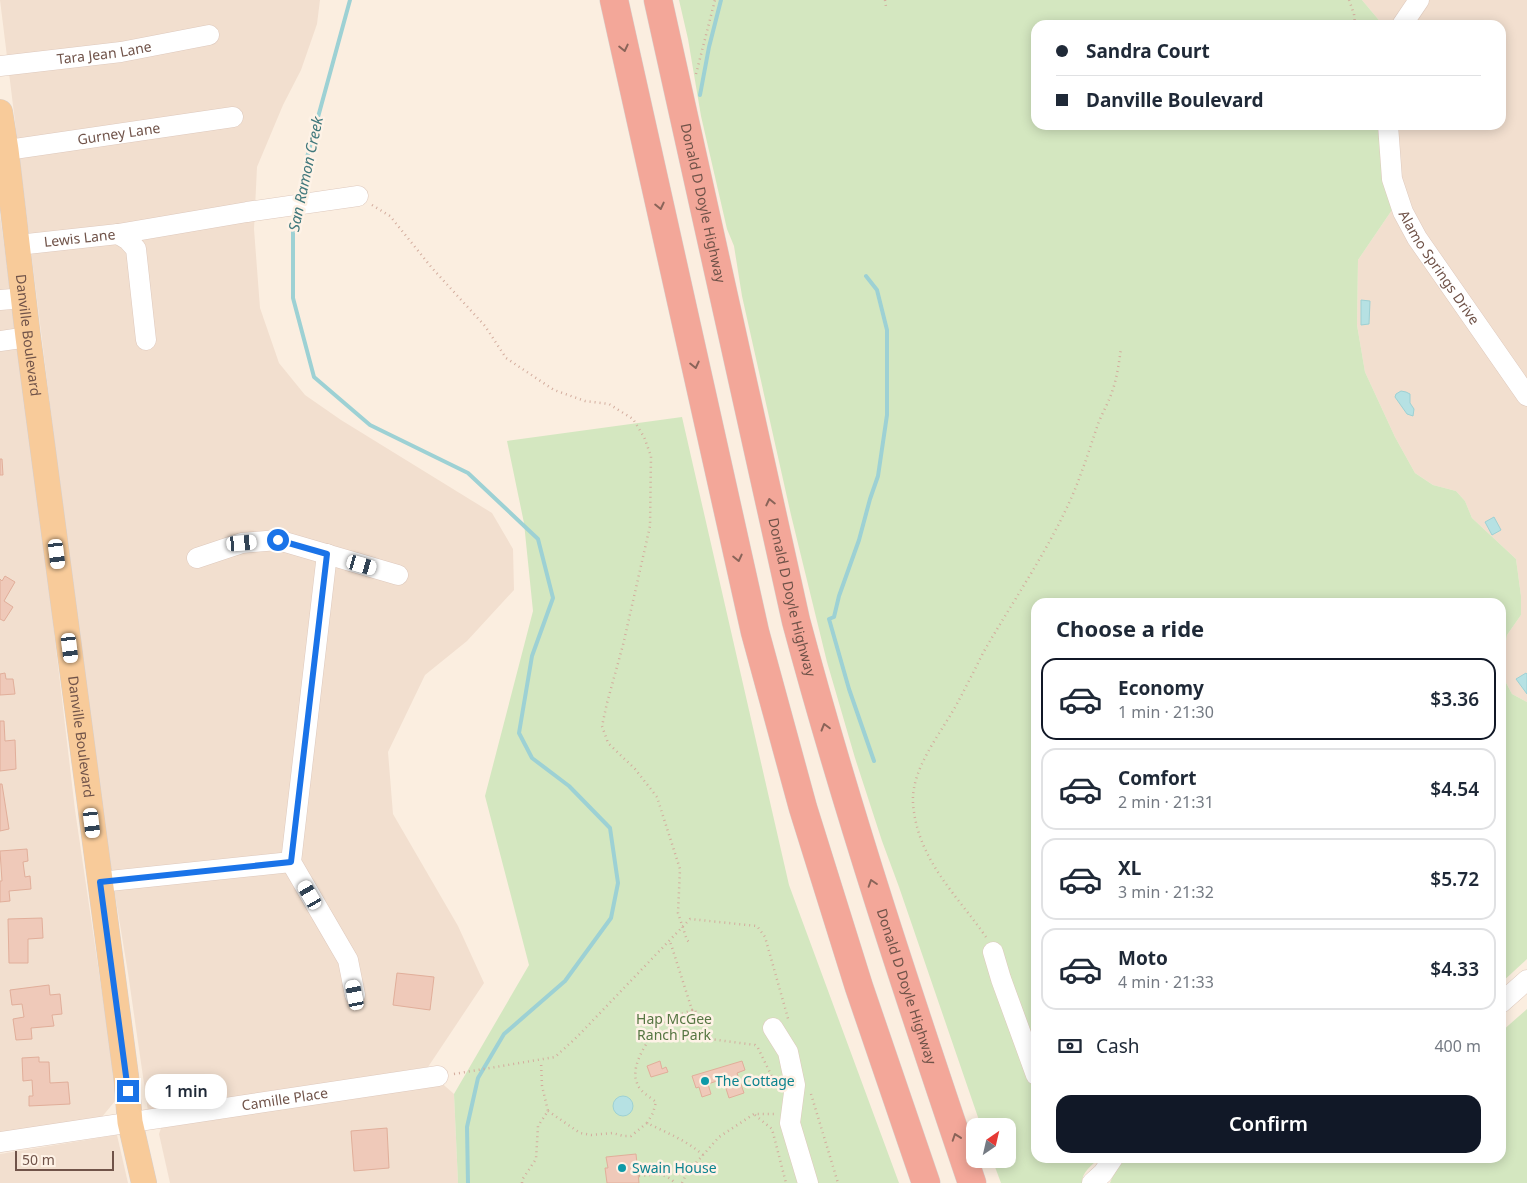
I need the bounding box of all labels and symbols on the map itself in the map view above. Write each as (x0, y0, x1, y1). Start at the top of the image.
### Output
street label: Tara Jean Lane (56, 36, 153, 68)
one-way arrow (618, 43, 629, 52)
water label: San Ramon Creek (283, 114, 327, 233)
street label: Gurney Lane (76, 118, 161, 149)
street label: Donald D Doyle Highway (677, 121, 731, 285)
one-way arrow (654, 202, 665, 211)
street label: Alamo Springs Drive (1395, 207, 1484, 328)
street label: Lewis Lane (43, 224, 116, 251)
street label: Danville Boulevard (12, 273, 46, 397)
one-way arrow (689, 360, 700, 369)
one-way arrow (765, 497, 776, 506)
street label: Donald D Doyle Highway (764, 516, 821, 680)
route start (267, 529, 289, 551)
car (226, 534, 257, 552)
car (47, 538, 66, 570)
one-way arrow (732, 553, 743, 562)
car (345, 554, 378, 576)
car (60, 632, 79, 664)
street label: Danville Boulevard (64, 674, 99, 799)
one-way arrow (820, 723, 831, 732)
car (82, 807, 101, 839)
car (296, 878, 323, 912)
one-way arrow (867, 879, 877, 888)
street label: Donald D Doyle Highway (873, 906, 942, 1068)
car (344, 979, 365, 1011)
park label: Hap McGee Ranch Park (636, 1009, 712, 1044)
place label: The Cottage (715, 1071, 795, 1090)
callout: 1 min (146, 1074, 228, 1108)
marker: The Cottage (699, 1075, 711, 1087)
route end (117, 1080, 139, 1102)
street label: Camille Place (240, 1083, 329, 1114)
north arrow (966, 1118, 1016, 1168)
one-way arrow (952, 1133, 962, 1142)
scale bar (15, 1148, 114, 1171)
place label: Swain House (632, 1158, 717, 1177)
marker: Swain House (616, 1162, 628, 1174)

